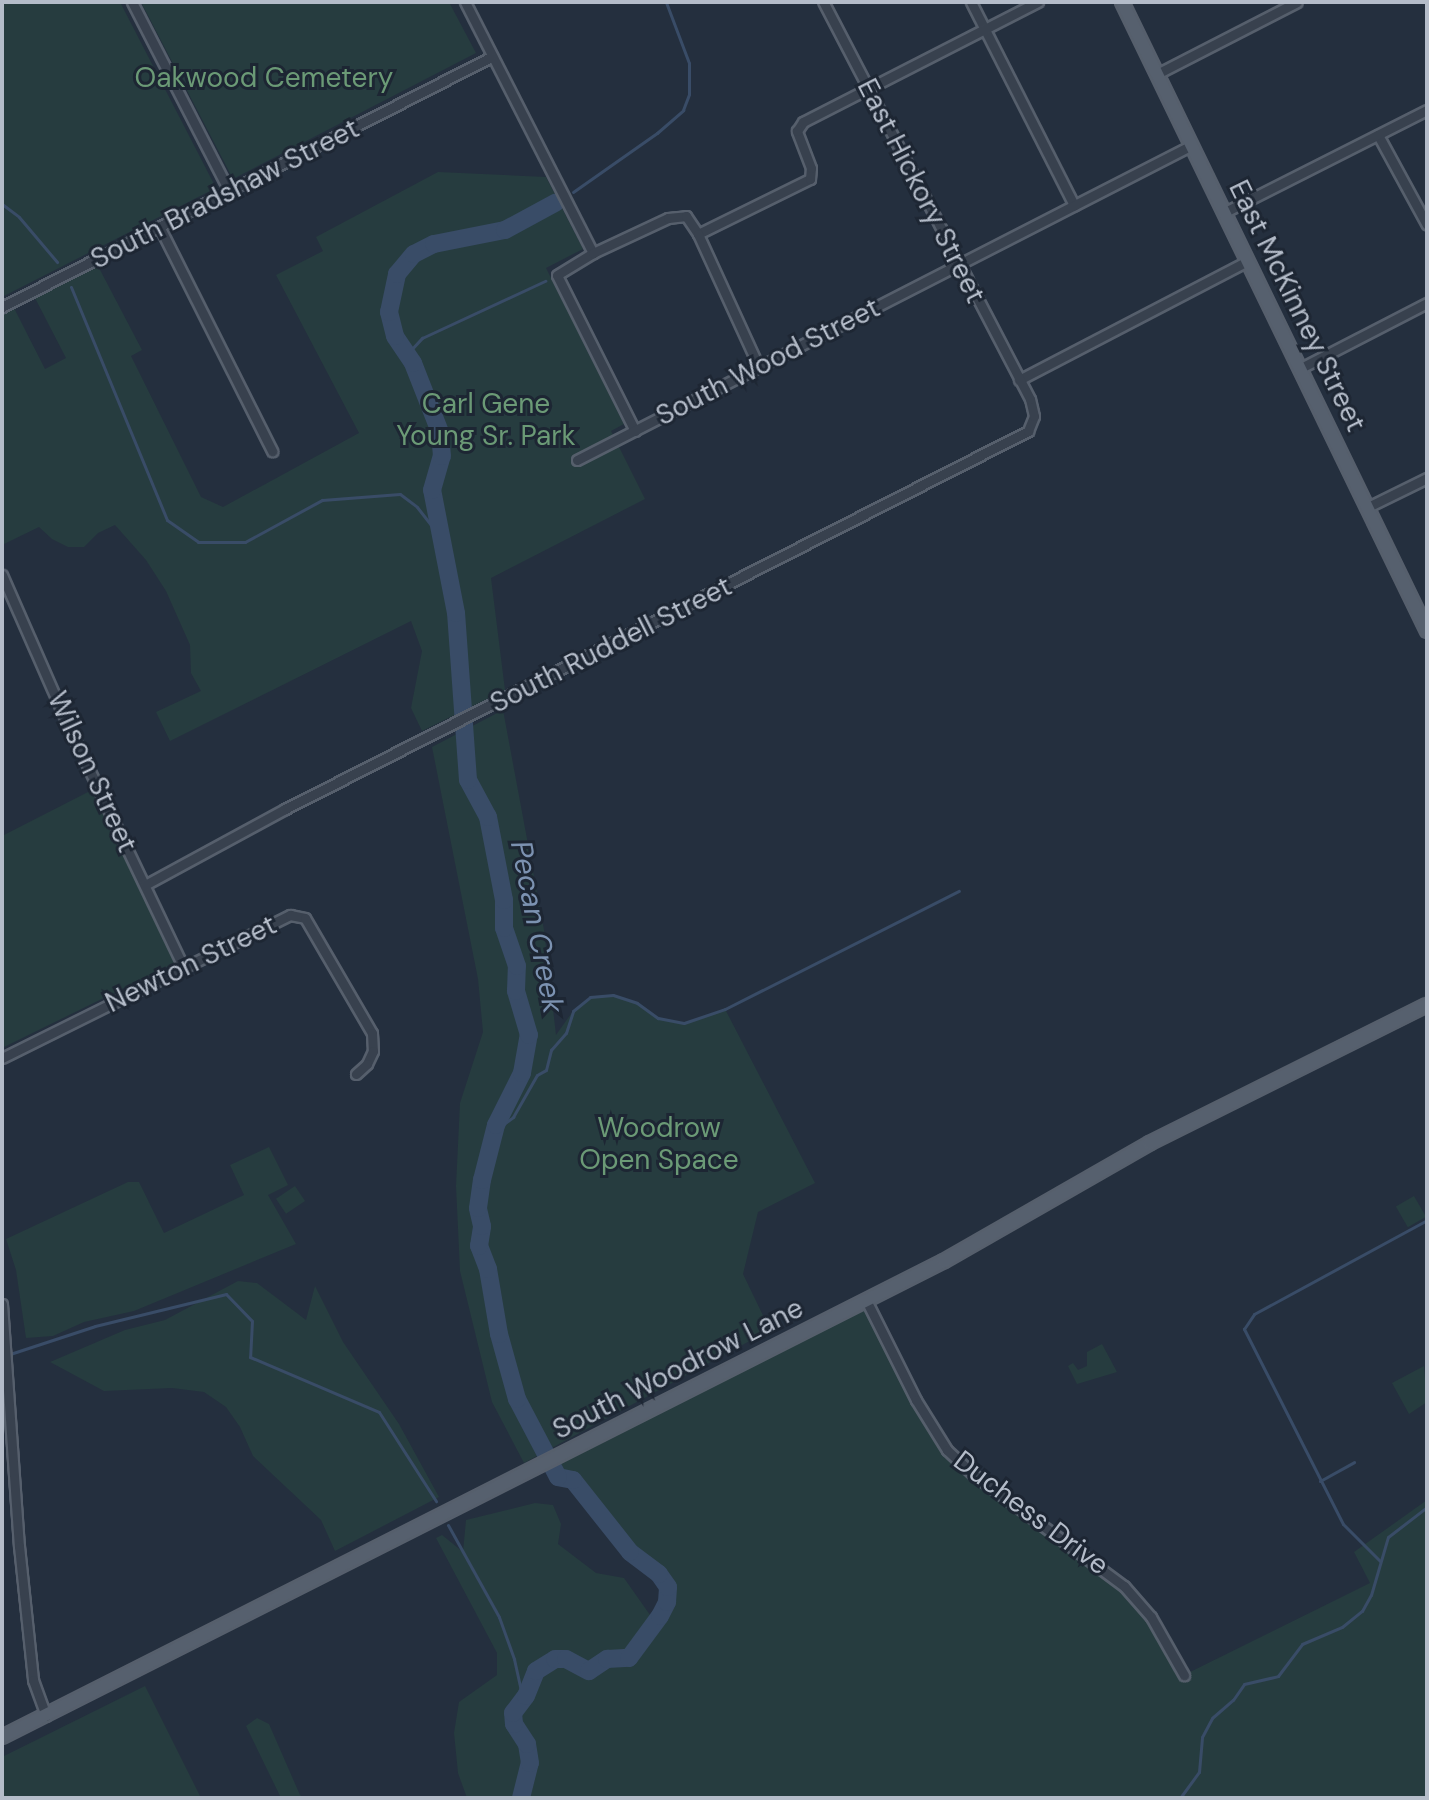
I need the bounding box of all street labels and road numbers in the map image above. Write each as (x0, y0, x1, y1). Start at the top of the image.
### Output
street label: East Hickory Street (850, 73, 992, 309)
street label: South Bradshaw Street (85, 112, 365, 276)
street label: East McKinney Street (1222, 175, 1372, 437)
street label: South Wood Street (650, 291, 886, 433)
street label: South Ruddell Street (485, 570, 737, 720)
street label: Wilson Street (40, 686, 144, 858)
street label: Newton Street (100, 908, 282, 1020)
street label: South Woodrow Lane (547, 1291, 809, 1447)
street label: Duchess Drive (947, 1444, 1115, 1582)

